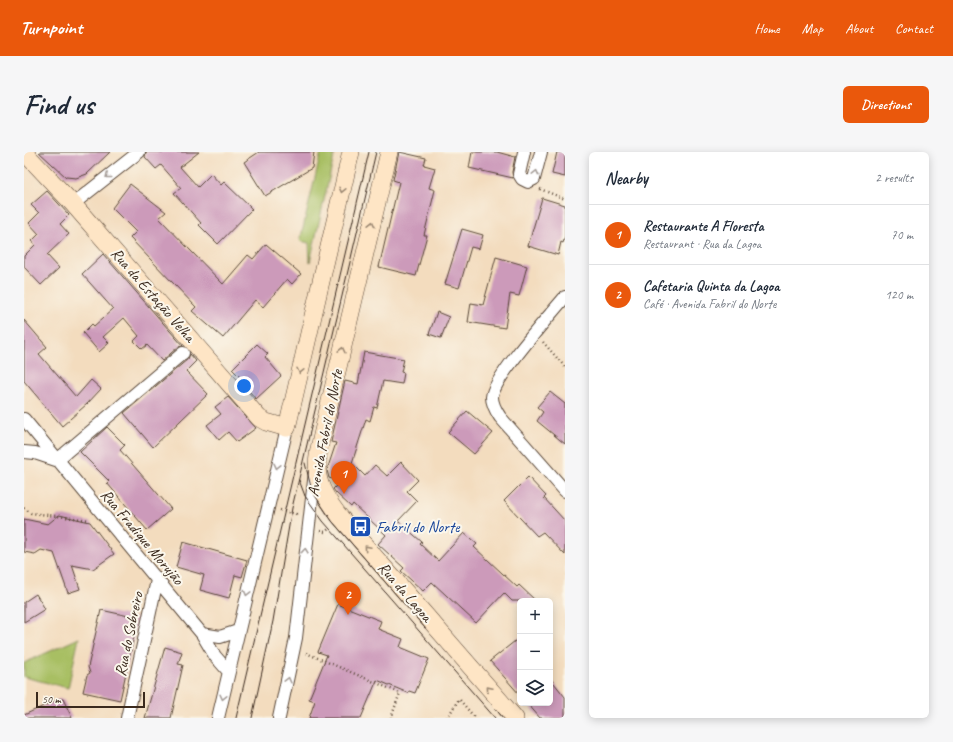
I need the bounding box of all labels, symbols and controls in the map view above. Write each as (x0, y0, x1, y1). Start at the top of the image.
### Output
text: Turnpoint (20, 16, 82, 40)
text: Home (754, 20, 780, 37)
text: Map (802, 20, 823, 37)
text: About (845, 20, 873, 37)
text: Contact (895, 20, 933, 37)
button: Directions (843, 86, 929, 123)
text: Find us (24, 87, 94, 122)
text: Nearby (605, 168, 648, 189)
one-way arrow (531, 169, 540, 176)
text: 2 results (875, 170, 913, 186)
one-way arrow (106, 172, 113, 179)
one-way arrow (338, 187, 346, 193)
text: Restaurante A Floresta (643, 217, 764, 236)
one-way arrow (367, 221, 375, 227)
text: 1 (615, 227, 621, 243)
text: 70 m (891, 227, 913, 243)
text: Restaurant · Rua da Lagoa (643, 236, 761, 252)
street label: Rua da Estação Velha (107, 244, 200, 347)
text: Cafetaria Quinta da Lagoa (643, 277, 779, 296)
text: 2 (615, 287, 621, 303)
text: 120 m (885, 287, 913, 303)
text: Café · Avenida Fabril do Norte (643, 296, 776, 312)
one-way arrow (337, 347, 345, 353)
street label: Avenida Fabril do Norte (303, 366, 347, 498)
one-way arrow (296, 368, 304, 374)
your location (234, 376, 254, 396)
pin: 1 (331, 461, 357, 494)
one-way arrow (274, 463, 282, 469)
street label: Rua Fradique Morujão (96, 485, 189, 590)
bus stop icon: Fabril do Norte (347, 514, 373, 540)
place label: Fabril do Norte (376, 517, 461, 537)
one-way arrow (365, 545, 372, 553)
one-way arrow (301, 548, 310, 554)
street label: Rua da Lagoa (374, 558, 437, 627)
pin: 2 (335, 582, 361, 615)
street label: Rua do Sobreiro (110, 589, 148, 678)
one-way arrow (243, 589, 252, 596)
map controls (517, 598, 553, 706)
button: + (517, 598, 553, 634)
button: − (517, 634, 553, 670)
button: layers (517, 670, 553, 706)
one-way arrow (284, 677, 292, 683)
one-way arrow (487, 686, 494, 693)
scale bar (36, 690, 145, 709)
text: 50 m (42, 692, 61, 706)
one-way arrow (219, 693, 227, 700)

